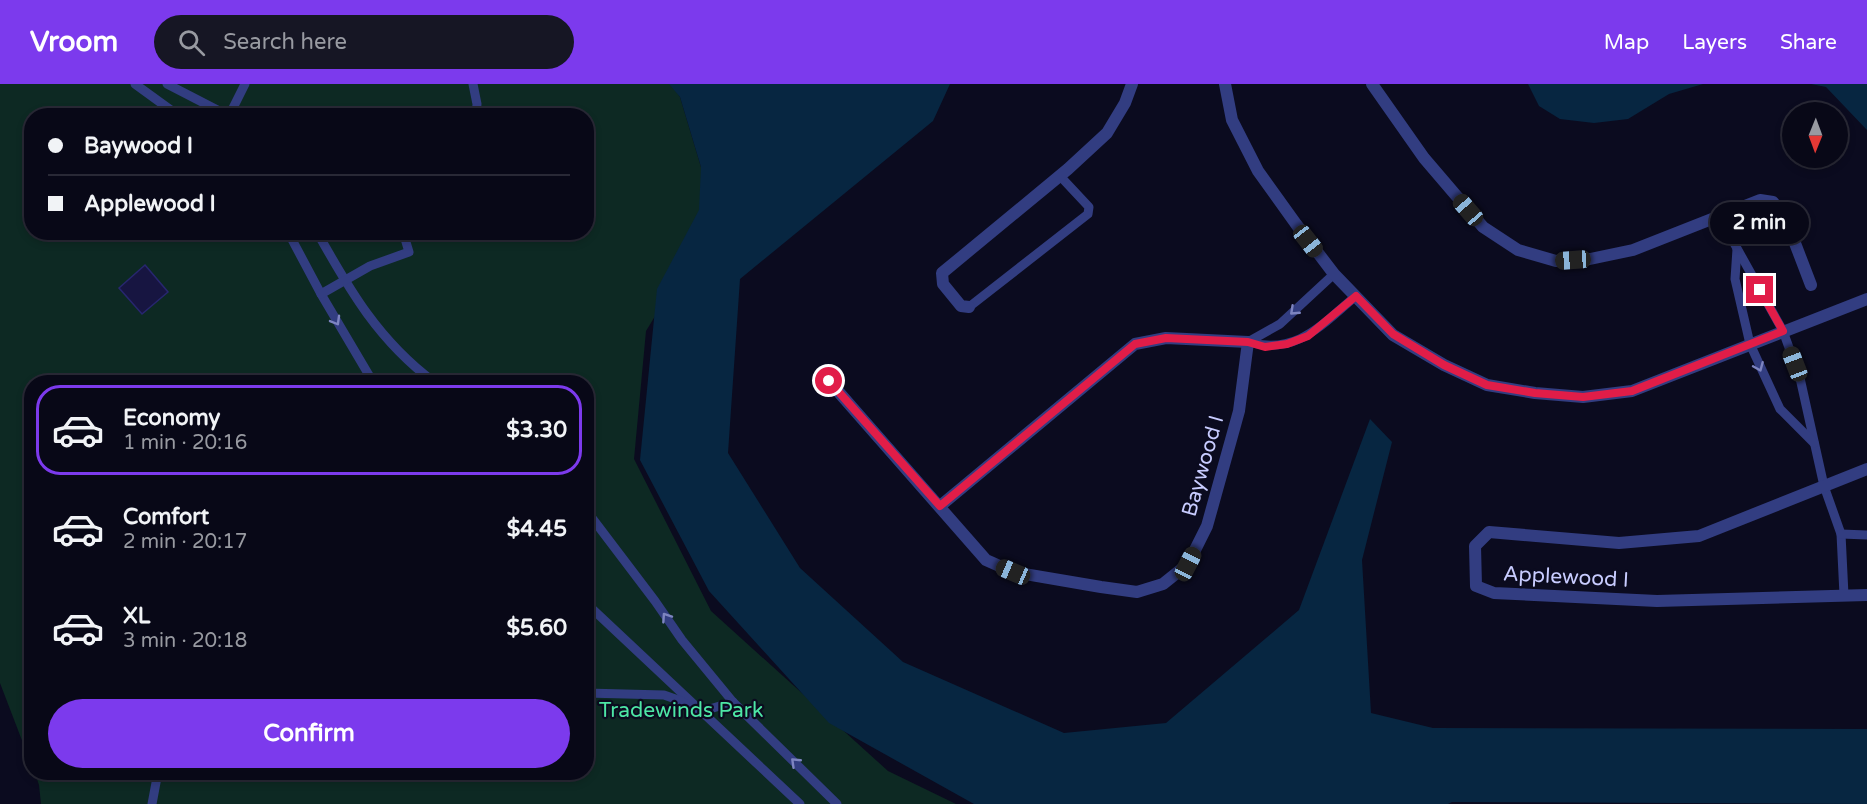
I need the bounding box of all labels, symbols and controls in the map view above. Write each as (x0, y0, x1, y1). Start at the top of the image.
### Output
search box (154, 15, 574, 69)
text: Vroom (30, 25, 118, 59)
icon: search (175, 26, 208, 59)
text: Search here (223, 29, 347, 55)
text: Map (1604, 30, 1649, 55)
text: Layers (1682, 30, 1747, 55)
text: Share (1780, 30, 1837, 55)
north arrow (1782, 102, 1848, 168)
map controls (1782, 102, 1848, 168)
text: Baywood I (84, 133, 193, 159)
text: Applewood I (84, 191, 216, 217)
car (1449, 191, 1487, 229)
callout: 2 min (1710, 203, 1810, 245)
text: 2 min (1733, 211, 1786, 235)
car (1290, 221, 1326, 261)
car (1554, 250, 1592, 270)
route end (1746, 276, 1773, 303)
one-way arrow (1290, 304, 1301, 315)
one-way arrow (329, 315, 340, 325)
car (1780, 344, 1810, 384)
one-way arrow (1752, 360, 1764, 371)
route start (815, 367, 842, 394)
icon: car (51, 403, 105, 457)
text: Economy (123, 405, 220, 431)
street label: Baywood I (1177, 412, 1229, 520)
text: $3.30 (506, 417, 567, 443)
text: 1 min · 20:16 (123, 431, 247, 455)
icon: car (51, 502, 105, 556)
text: Comfort (123, 504, 209, 530)
text: $4.45 (507, 516, 567, 542)
text: 2 min · 20:17 (123, 530, 247, 554)
car (1172, 544, 1204, 584)
car (993, 557, 1033, 587)
street label: Applewood I (1503, 561, 1629, 593)
icon: car (51, 601, 105, 655)
text: XL (123, 603, 150, 629)
one-way arrow (662, 613, 673, 624)
text: $5.60 (506, 615, 567, 641)
text: 3 min · 20:18 (123, 629, 247, 653)
park label: Tradewinds Park (599, 698, 763, 723)
button: Confirm (48, 699, 570, 768)
one-way arrow (792, 759, 803, 770)

